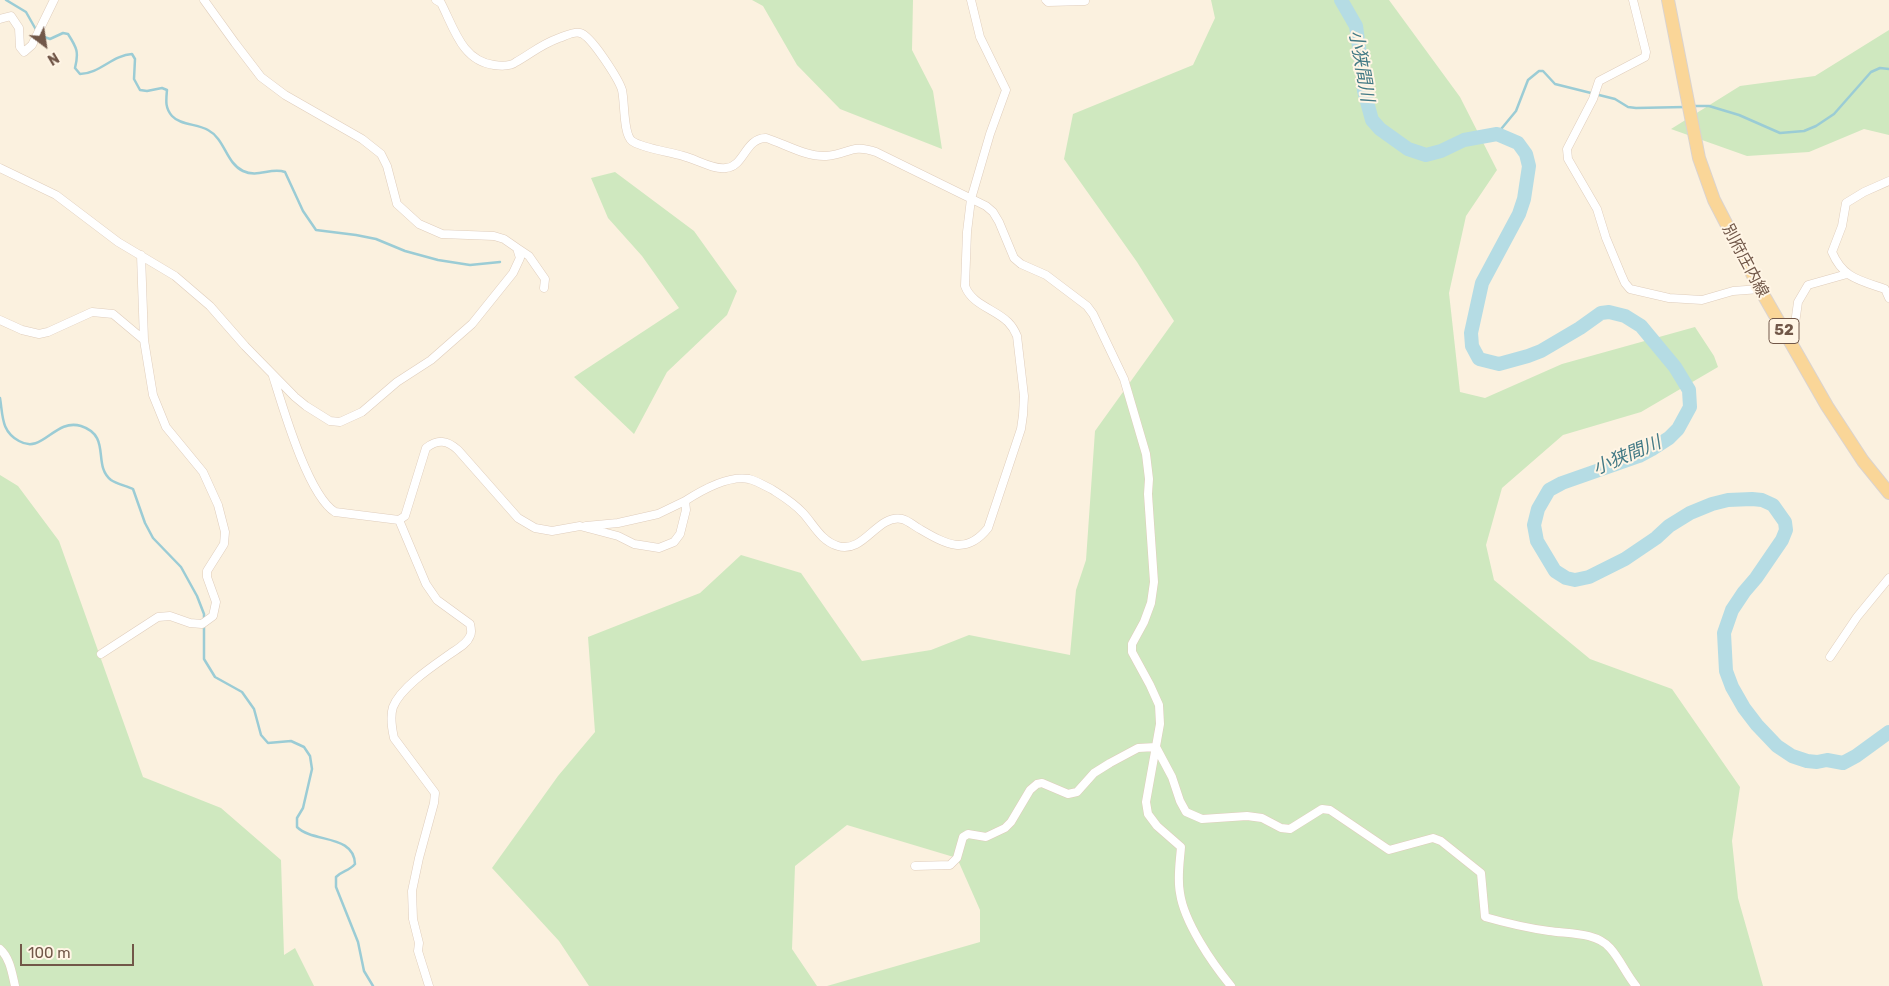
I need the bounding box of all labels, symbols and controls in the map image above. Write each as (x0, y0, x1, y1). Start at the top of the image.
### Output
north arrow (20, 20, 70, 70)
water label: 小狭間川 (1344, 29, 1378, 103)
text: N (44, 48, 62, 68)
street label: 別府庄内線 (1718, 221, 1772, 301)
road number: 52 (1769, 318, 1799, 344)
water label: 小狭間川 (1590, 432, 1664, 480)
scale bar (22, 934, 136, 966)
text: 100 m (28, 944, 70, 962)

